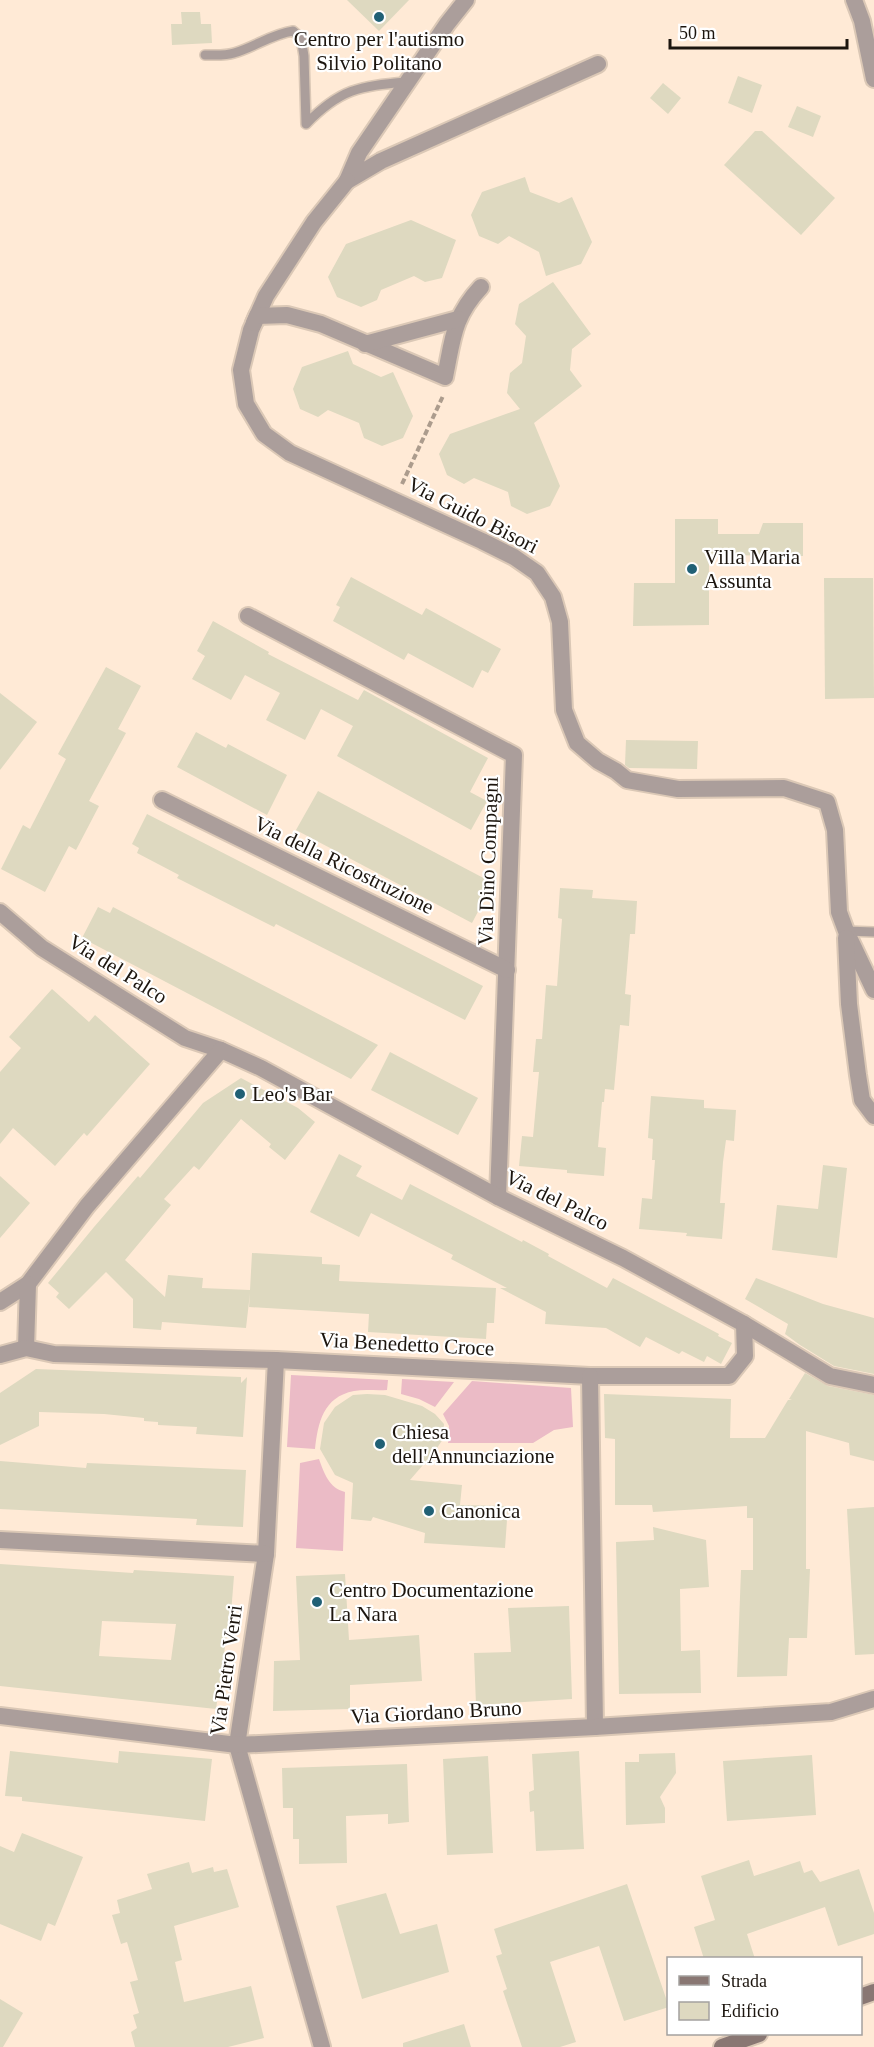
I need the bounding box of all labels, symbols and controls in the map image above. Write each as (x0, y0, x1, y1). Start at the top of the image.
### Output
marker: Centro per l'autismo Silvio Politano (372, 10, 386, 24)
scale bar (670, 12, 847, 50)
text: 50 m (679, 23, 716, 43)
place label: Centro per l'autismo Silvio Politano (294, 27, 464, 75)
street label: Via Guido Bisori (404, 472, 542, 558)
place label: Villa Maria Assunta (704, 545, 801, 593)
marker: Villa Maria Assunta (685, 562, 699, 576)
street label: Via Dino Compagni (473, 776, 503, 946)
street label: Via della Ricostruzione (250, 811, 438, 919)
street label: Via del Palco (64, 929, 172, 1009)
place label: Leo's Bar (252, 1082, 332, 1106)
marker: Leo's Bar (233, 1087, 247, 1101)
street label: Via del Palco (501, 1165, 613, 1235)
street label: Via Benedetto Croce (319, 1327, 495, 1361)
place label: Chiesa dell'Annunciazione (392, 1420, 554, 1468)
marker: Chiesa dell'Annunciazione (373, 1437, 387, 1451)
place label: Canonica (441, 1499, 521, 1523)
marker: Canonica (422, 1504, 436, 1518)
place label: Centro Documentazione La Nara (329, 1578, 534, 1626)
marker: Centro Documentazione La Nara (310, 1595, 324, 1609)
street label: Via Pietro Verri (205, 1603, 247, 1737)
street label: Via Giordano Bruno (350, 1696, 522, 1728)
legend (667, 1957, 862, 2035)
text: Strada (721, 1971, 767, 1991)
text: Edificio (721, 2001, 779, 2021)

